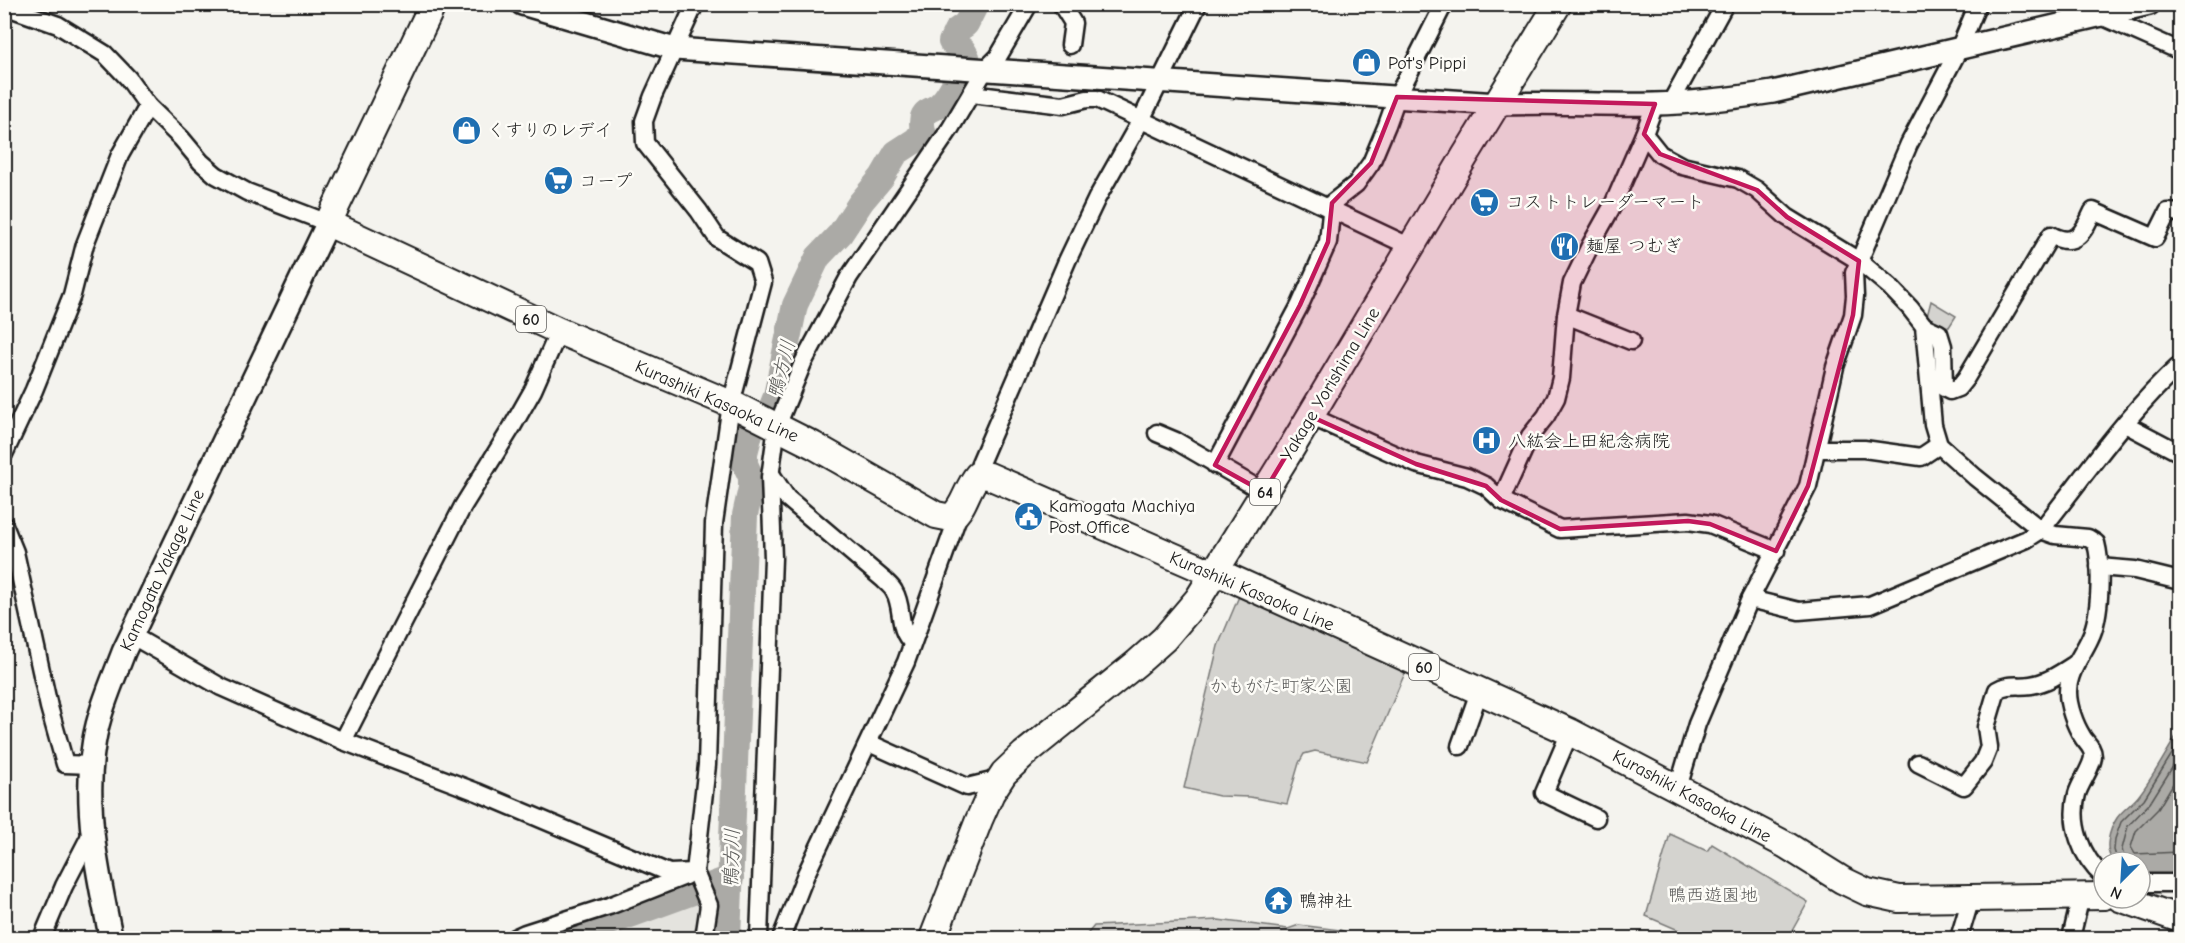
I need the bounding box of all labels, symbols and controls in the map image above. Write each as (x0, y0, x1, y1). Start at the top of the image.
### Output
shop icon: Pot's Pippi (1351, 47, 1383, 79)
place label: Pot's Pippi (1388, 53, 1466, 74)
shop icon: くすりのレデイ (450, 114, 482, 146)
place label: くすりのレデイ (487, 120, 612, 141)
supermarket icon: コープ (542, 165, 574, 197)
place label: コープ (579, 171, 632, 192)
supermarket icon: コストトレーダーマート (1469, 186, 1501, 218)
place label: コストトレーダーマート (1506, 192, 1704, 213)
restaurant icon: 麺屋 つむぎ (1549, 230, 1581, 262)
place label: 麺屋 つむぎ (1586, 236, 1682, 257)
street label: Yakage Yorishima Line (1276, 304, 1384, 465)
road number: 60 (516, 306, 546, 332)
water label: 鴨方川 (763, 337, 800, 401)
street label: Kurashiki Kasaoka Line (632, 356, 802, 447)
hospital icon: 八紘会上田紀念病院 (1471, 425, 1503, 457)
place label: 八紘会上田紀念病院 (1508, 431, 1670, 452)
road number: 64 (1250, 479, 1280, 505)
street label: Kamogata Yakage Line (116, 486, 209, 654)
place label: Kamogata Machiya Post Office (1049, 496, 1195, 538)
public building icon: Kamogata Machiya Post Office (1012, 500, 1044, 532)
street label: Kurashiki Kasaoka Line (1166, 547, 1337, 636)
road number: 60 (1409, 654, 1439, 680)
park label: かもがた町家公園 (1209, 676, 1353, 697)
street label: Kurashiki Kasaoka Line (1609, 746, 1775, 847)
water label: 鴨方川 (719, 828, 744, 888)
north arrow (2092, 850, 2152, 910)
text: N (2108, 882, 2125, 903)
temple icon: 鴨神社 (1262, 885, 1294, 917)
park label: 鴨西遊園地 (1668, 885, 1758, 906)
place label: 鴨神社 (1299, 891, 1353, 912)

